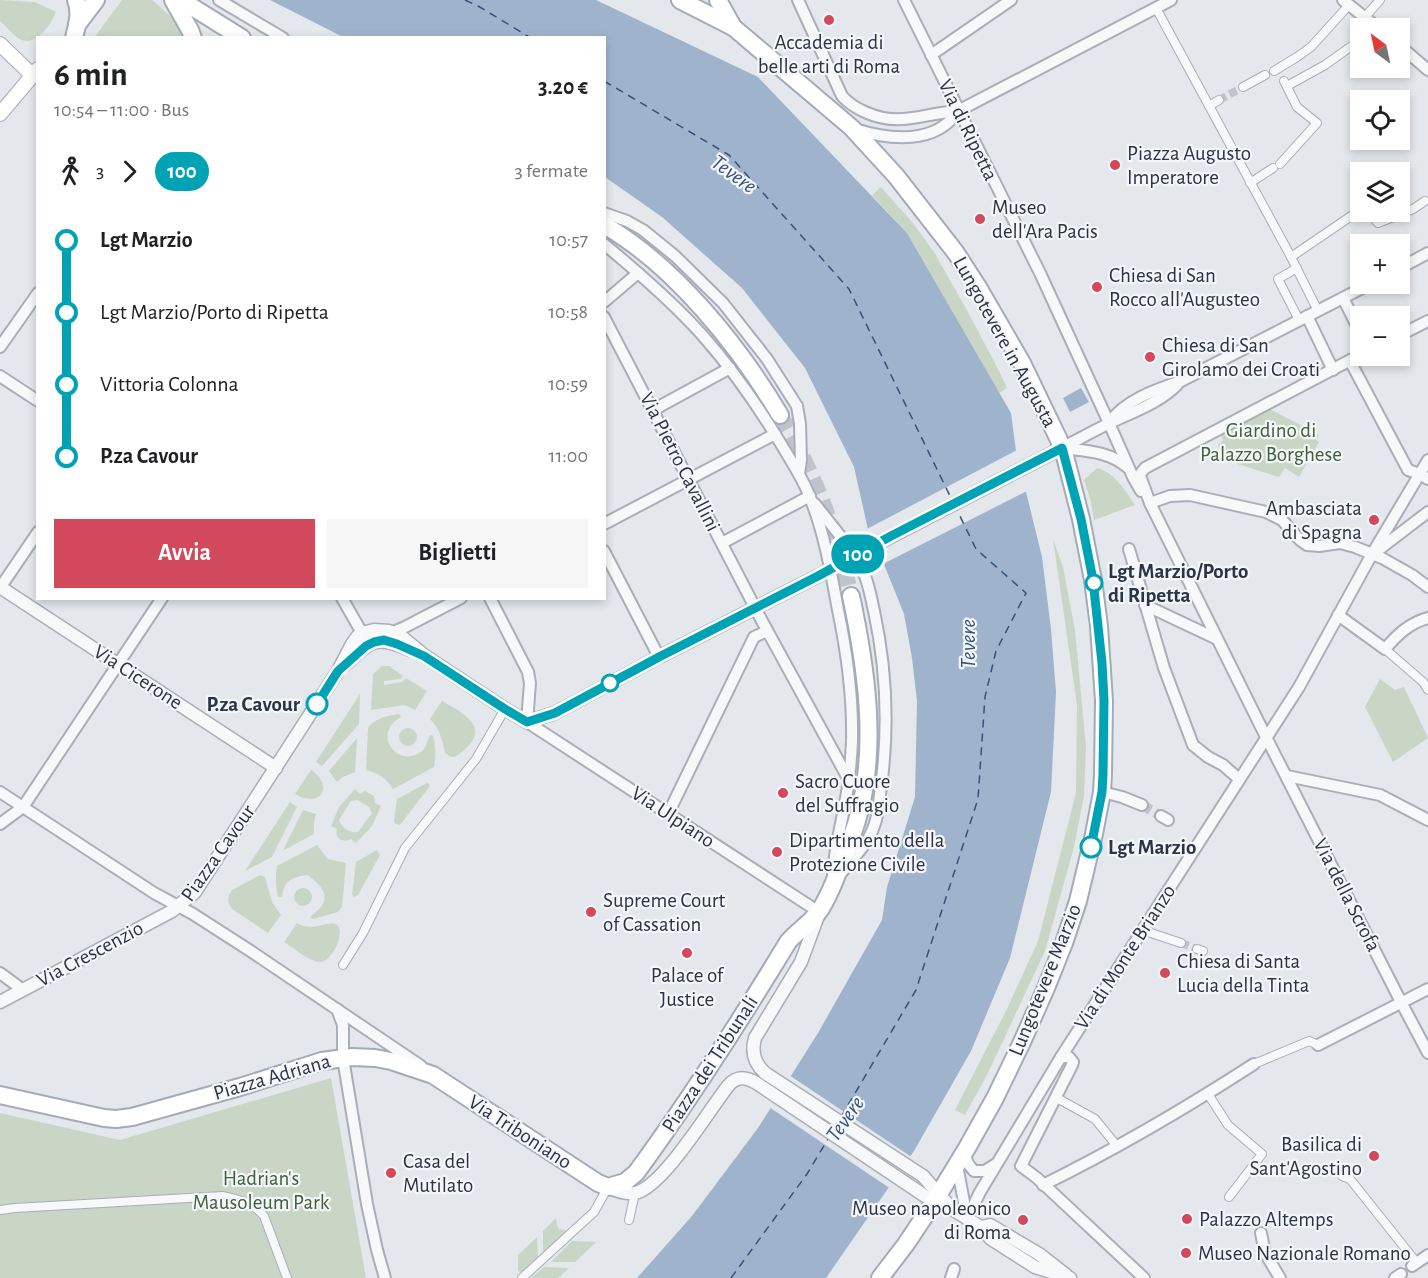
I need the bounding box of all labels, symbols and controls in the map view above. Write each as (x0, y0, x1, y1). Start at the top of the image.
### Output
marker: Accademia di belle arti di Roma (822, 13, 836, 27)
north arrow (1350, 18, 1410, 78)
map controls (1350, 18, 1410, 366)
place label: Accademia di belle arti di Roma (758, 32, 901, 77)
text: 6 min (54, 59, 128, 92)
text: 3.20 € (538, 76, 588, 98)
street label: Via di Ripetta (935, 76, 1002, 184)
button: locate (1350, 90, 1410, 150)
text: 10:54 – 11:00 · Bus (54, 100, 189, 120)
place label: Piazza Augusto Imperatore (1127, 143, 1251, 188)
water label: Tevere (707, 151, 761, 197)
icon: walk (54, 155, 87, 188)
icon: forward (113, 155, 146, 188)
marker: Piazza Augusto Imperatore (1108, 158, 1122, 172)
text: 3 (96, 161, 104, 181)
text: 100 (167, 161, 197, 182)
text: 3 fermate (515, 161, 588, 181)
button: layers (1350, 162, 1410, 222)
place label: Museo dell'Ara Pacis (992, 197, 1098, 242)
marker: Museo dell'Ara Pacis (973, 212, 987, 226)
text: Lgt Marzio (100, 229, 193, 251)
text: 10:57 (549, 230, 588, 250)
button: + (1350, 234, 1410, 294)
street label: Lungotevere in Augusta (949, 253, 1061, 431)
place label: Chiesa di San Rocco all'Augusteo (1109, 265, 1260, 310)
marker: Chiesa di San Rocco all'Augusteo (1090, 280, 1104, 294)
text: Lgt Marzio/Porto di Ripetta (100, 301, 329, 323)
text: 10:58 (548, 302, 588, 322)
button: − (1350, 306, 1410, 366)
place label: Chiesa di San Girolamo dei Croati (1162, 335, 1320, 380)
marker: Chiesa di San Girolamo dei Croati (1143, 350, 1157, 364)
text: Vittoria Colonna (100, 373, 239, 395)
text: 10:59 (548, 374, 588, 394)
street label: Via Pietro Cavallini (636, 389, 724, 535)
park label: Giardino di Palazzo Borghese (1200, 420, 1342, 465)
text: P.za Cavour (100, 445, 198, 467)
text: 11:00 (549, 446, 588, 466)
place label: Ambasciata di Spagna (1266, 498, 1362, 543)
marker: Ambasciata di Spagna (1367, 513, 1381, 527)
button: Avvia (54, 519, 315, 588)
button: Biglietti (327, 519, 588, 588)
line badge: 100 (824, 534, 892, 574)
text: 100 (843, 544, 873, 565)
place label: Lgt Marzio/Porto di Ripetta (1108, 561, 1248, 606)
marker: Lgt Marzio/Porto di Ripetta (1085, 574, 1103, 592)
water label: Tevere (957, 619, 979, 669)
street label: Via Cicerone (90, 641, 186, 713)
unlabelled marker (601, 674, 619, 692)
marker: P.za Cavour (306, 693, 328, 715)
place label: P.za Cavour (207, 694, 301, 715)
place label: Sacro Cuore del Suffragio (795, 771, 899, 816)
street label: Via Ulpiano (628, 782, 718, 852)
marker: Sacro Cuore del Suffragio (776, 786, 790, 800)
street label: Piazza Cavour (177, 801, 259, 905)
place label: Dipartimento della Protezione Civile (789, 830, 945, 875)
street label: Via della Scrofa (1309, 835, 1385, 955)
marker: Lgt Marzio (1080, 836, 1102, 858)
place label: Lgt Marzio (1108, 837, 1196, 858)
marker: Dipartimento della Protezione Civile (770, 845, 784, 859)
street label: Via di Monte Brianzo (1070, 881, 1180, 1033)
place label: Supreme Court of Cassation (603, 890, 726, 935)
street label: Lungotevere Marzio (1005, 901, 1085, 1059)
marker: Supreme Court of Cassation (584, 905, 598, 919)
street label: Via Crescenzio (33, 917, 147, 991)
marker: Palace of Justice (680, 946, 694, 960)
place label: Chiesa di Santa Lucia della Tinta (1177, 951, 1310, 996)
place label: Palace of Justice (651, 965, 725, 1010)
marker: Chiesa di Santa Lucia della Tinta (1158, 966, 1172, 980)
street label: Piazza dei Tribunali (658, 992, 762, 1136)
street label: Piazza Adriana (211, 1050, 333, 1104)
street label: Via Triboniano (465, 1091, 575, 1173)
water label: Tevere (822, 1092, 868, 1146)
place label: Basilica di Sant'Agostino (1249, 1134, 1362, 1179)
marker: Basilica di Sant'Agostino (1367, 1149, 1381, 1163)
place label: Casa del Mutilato (403, 1151, 473, 1196)
marker: Casa del Mutilato (384, 1166, 398, 1180)
park label: Hadrian's Mausoleum Park (193, 1168, 330, 1213)
place label: Museo napoleonico di Roma (852, 1198, 1011, 1243)
place label: Palazzo Altemps (1199, 1209, 1333, 1230)
marker: Palazzo Altemps (1180, 1212, 1194, 1226)
marker: Museo napoleonico di Roma (1016, 1213, 1030, 1227)
place label: Museo Nazionale Romano (1198, 1243, 1411, 1264)
marker: Museo Nazionale Romano (1179, 1246, 1193, 1260)

